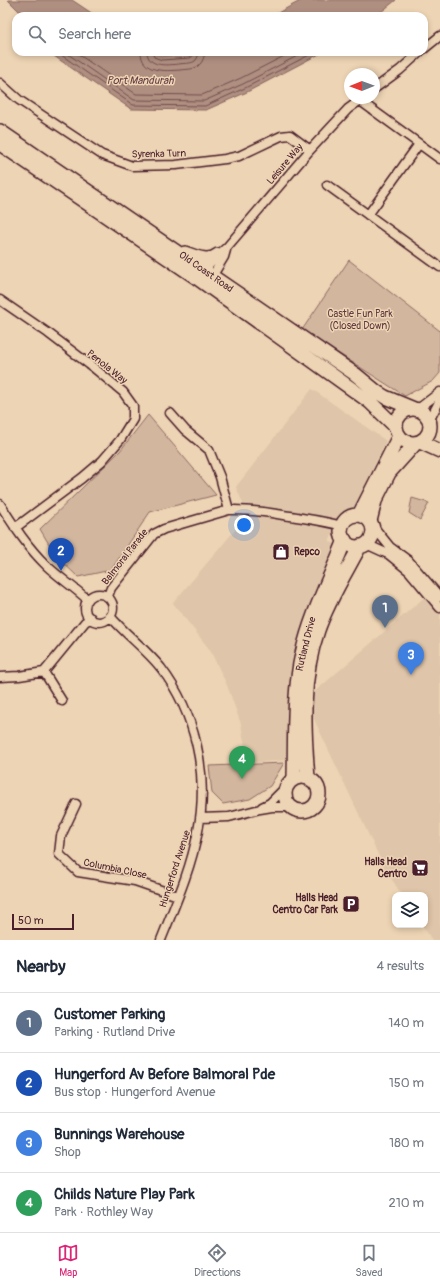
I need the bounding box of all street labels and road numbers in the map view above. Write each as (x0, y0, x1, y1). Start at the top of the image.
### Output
street label: Leisure Way (264, 141, 306, 187)
street label: Syrenka Turn (132, 148, 187, 160)
street label: Old Coast Road (177, 249, 235, 295)
street label: Penola Way (84, 347, 130, 387)
street label: Balmoral Parade (99, 527, 151, 587)
street label: Rutland Drive (293, 615, 319, 672)
street label: Hungerford Avenue (157, 829, 193, 909)
street label: Columbia Close (82, 856, 148, 882)

